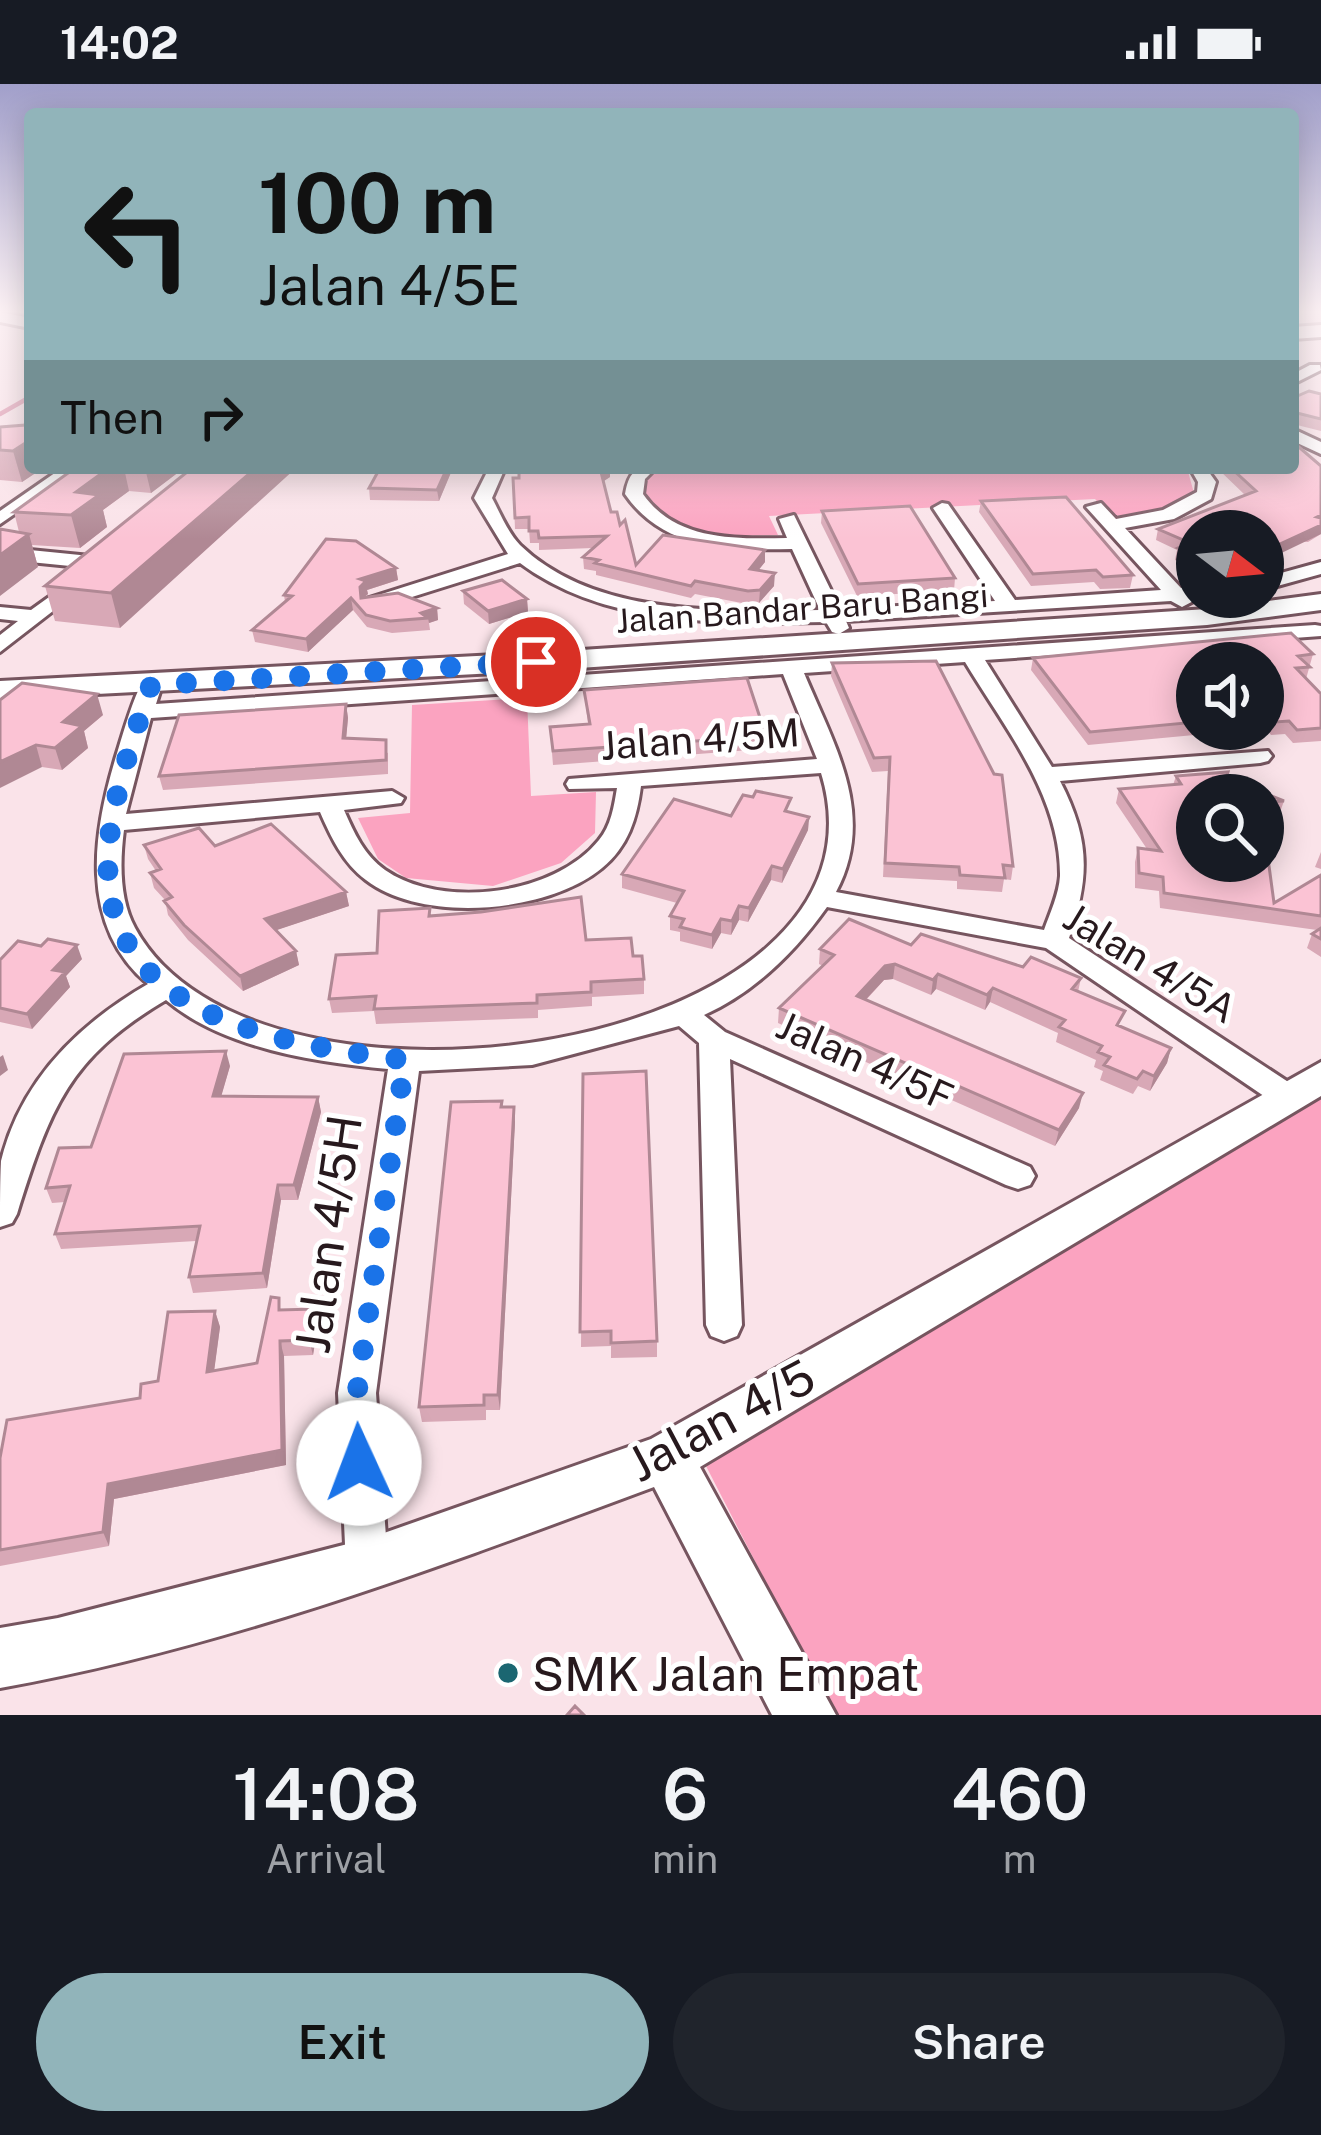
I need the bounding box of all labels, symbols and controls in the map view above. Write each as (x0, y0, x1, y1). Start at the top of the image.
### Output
text: 14:02 (60, 16, 179, 69)
text: 100 m (258, 153, 496, 252)
icon: left (60, 156, 216, 312)
text: Jalan 4/5E (258, 254, 520, 317)
icon: right (188, 384, 254, 450)
text: Then (60, 391, 164, 444)
north arrow (1176, 510, 1284, 618)
map controls (1176, 510, 1284, 882)
street label: Jalan Bandar Baru Bangi (615, 576, 989, 640)
pin (485, 611, 587, 713)
icon: arrive (503, 629, 569, 695)
button: sound (1176, 642, 1284, 750)
street label: Jalan 4/5M (599, 709, 801, 769)
button: search (1176, 774, 1284, 882)
street label: Jalan 4/5A (1056, 894, 1244, 1032)
street label: Jalan 4/5F (770, 1002, 960, 1120)
street label: Jalan 4/5H (283, 1111, 373, 1357)
street label: Jalan 4/5 (618, 1347, 824, 1493)
position arrow (296, 1400, 422, 1526)
place label: SMK Jalan Empat (532, 1645, 919, 1702)
marker: SMK Jalan Empat (495, 1660, 521, 1686)
text: 14:08 (233, 1752, 420, 1836)
text: 6 (662, 1752, 708, 1836)
text: 460 (951, 1752, 1088, 1836)
text: Arrival (266, 1836, 386, 1882)
text: min (652, 1836, 718, 1882)
text: m (1003, 1836, 1036, 1882)
button: Exit (36, 1973, 649, 2111)
button: Share (673, 1973, 1285, 2111)

